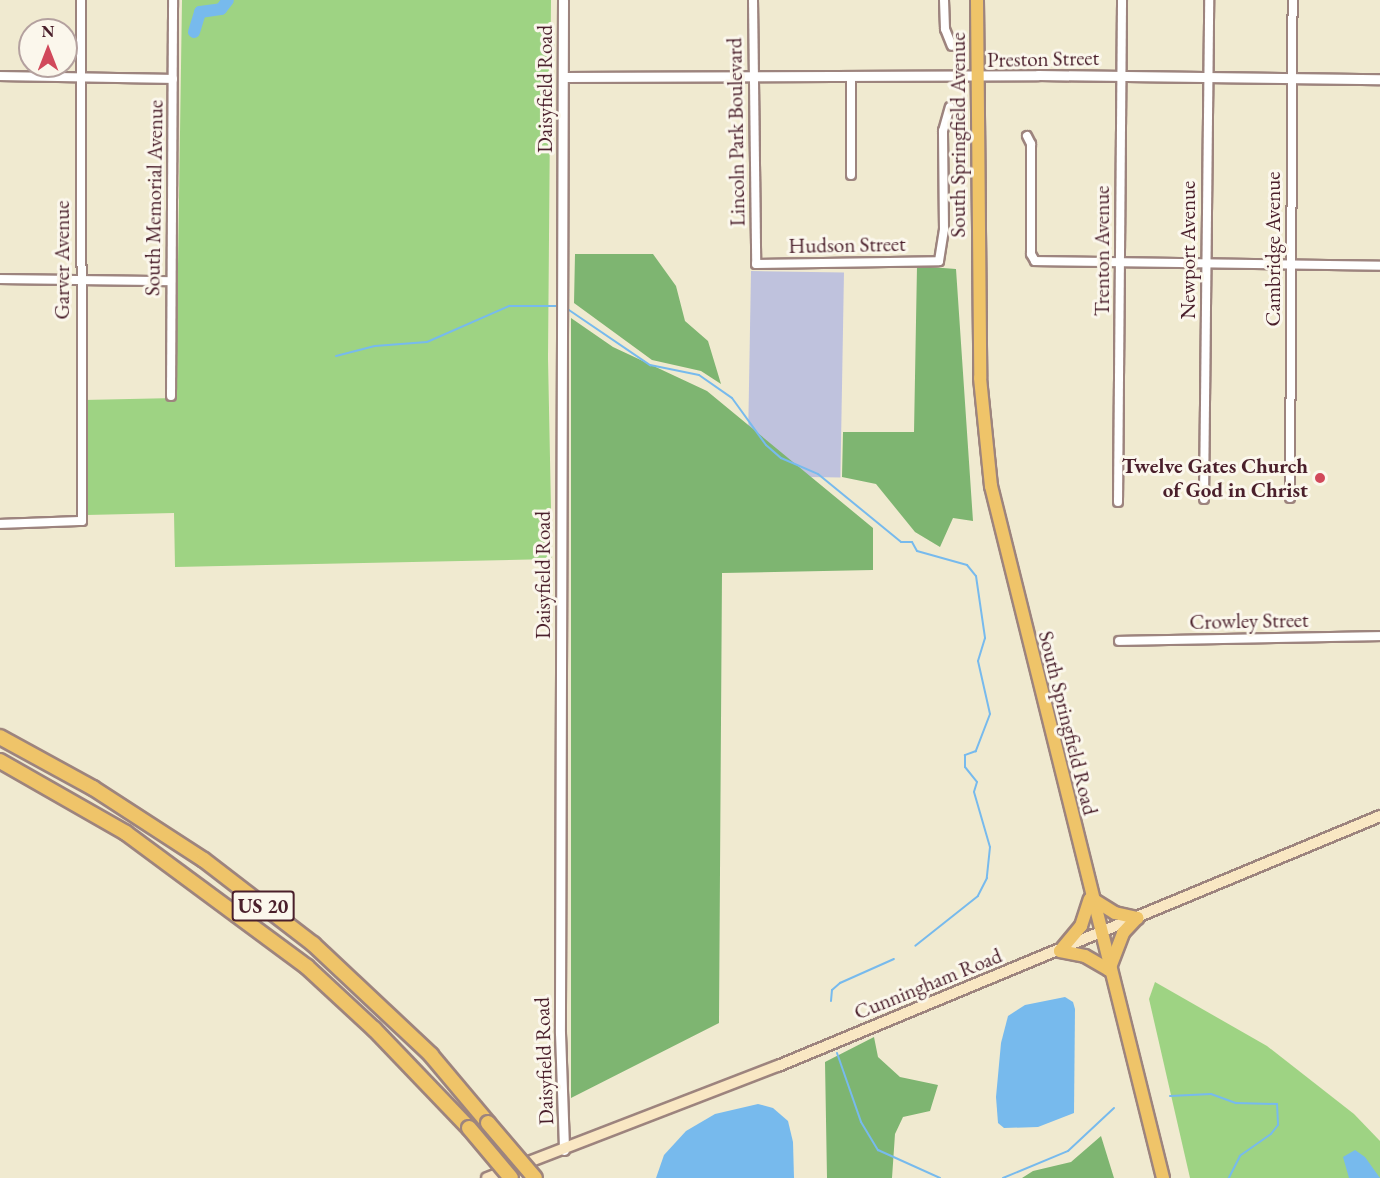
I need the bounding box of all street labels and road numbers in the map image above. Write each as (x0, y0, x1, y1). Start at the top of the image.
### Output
street label: Daisyfield Road (532, 25, 558, 153)
street label: South Springfield Avenue (945, 32, 971, 238)
street label: Lincoln Park Boulevard (722, 37, 750, 227)
street label: Preston Street (987, 45, 1099, 73)
street label: South Memorial Avenue (140, 100, 168, 296)
street label: Cambridge Avenue (1260, 171, 1286, 327)
street label: Newport Avenue (1175, 181, 1201, 319)
street label: Trenton Avenue (1089, 186, 1115, 316)
street label: Garver Avenue (49, 200, 75, 320)
street label: Hudson Street (788, 231, 906, 259)
street label: Daisyfield Road (530, 511, 556, 639)
street label: Crowley Street (1189, 607, 1309, 635)
street label: South Springfield Road (1033, 628, 1103, 818)
road number: US 20 (232, 889, 294, 923)
street label: Cunningham Road (850, 943, 1006, 1025)
street label: Daisyfield Road (529, 997, 559, 1125)

